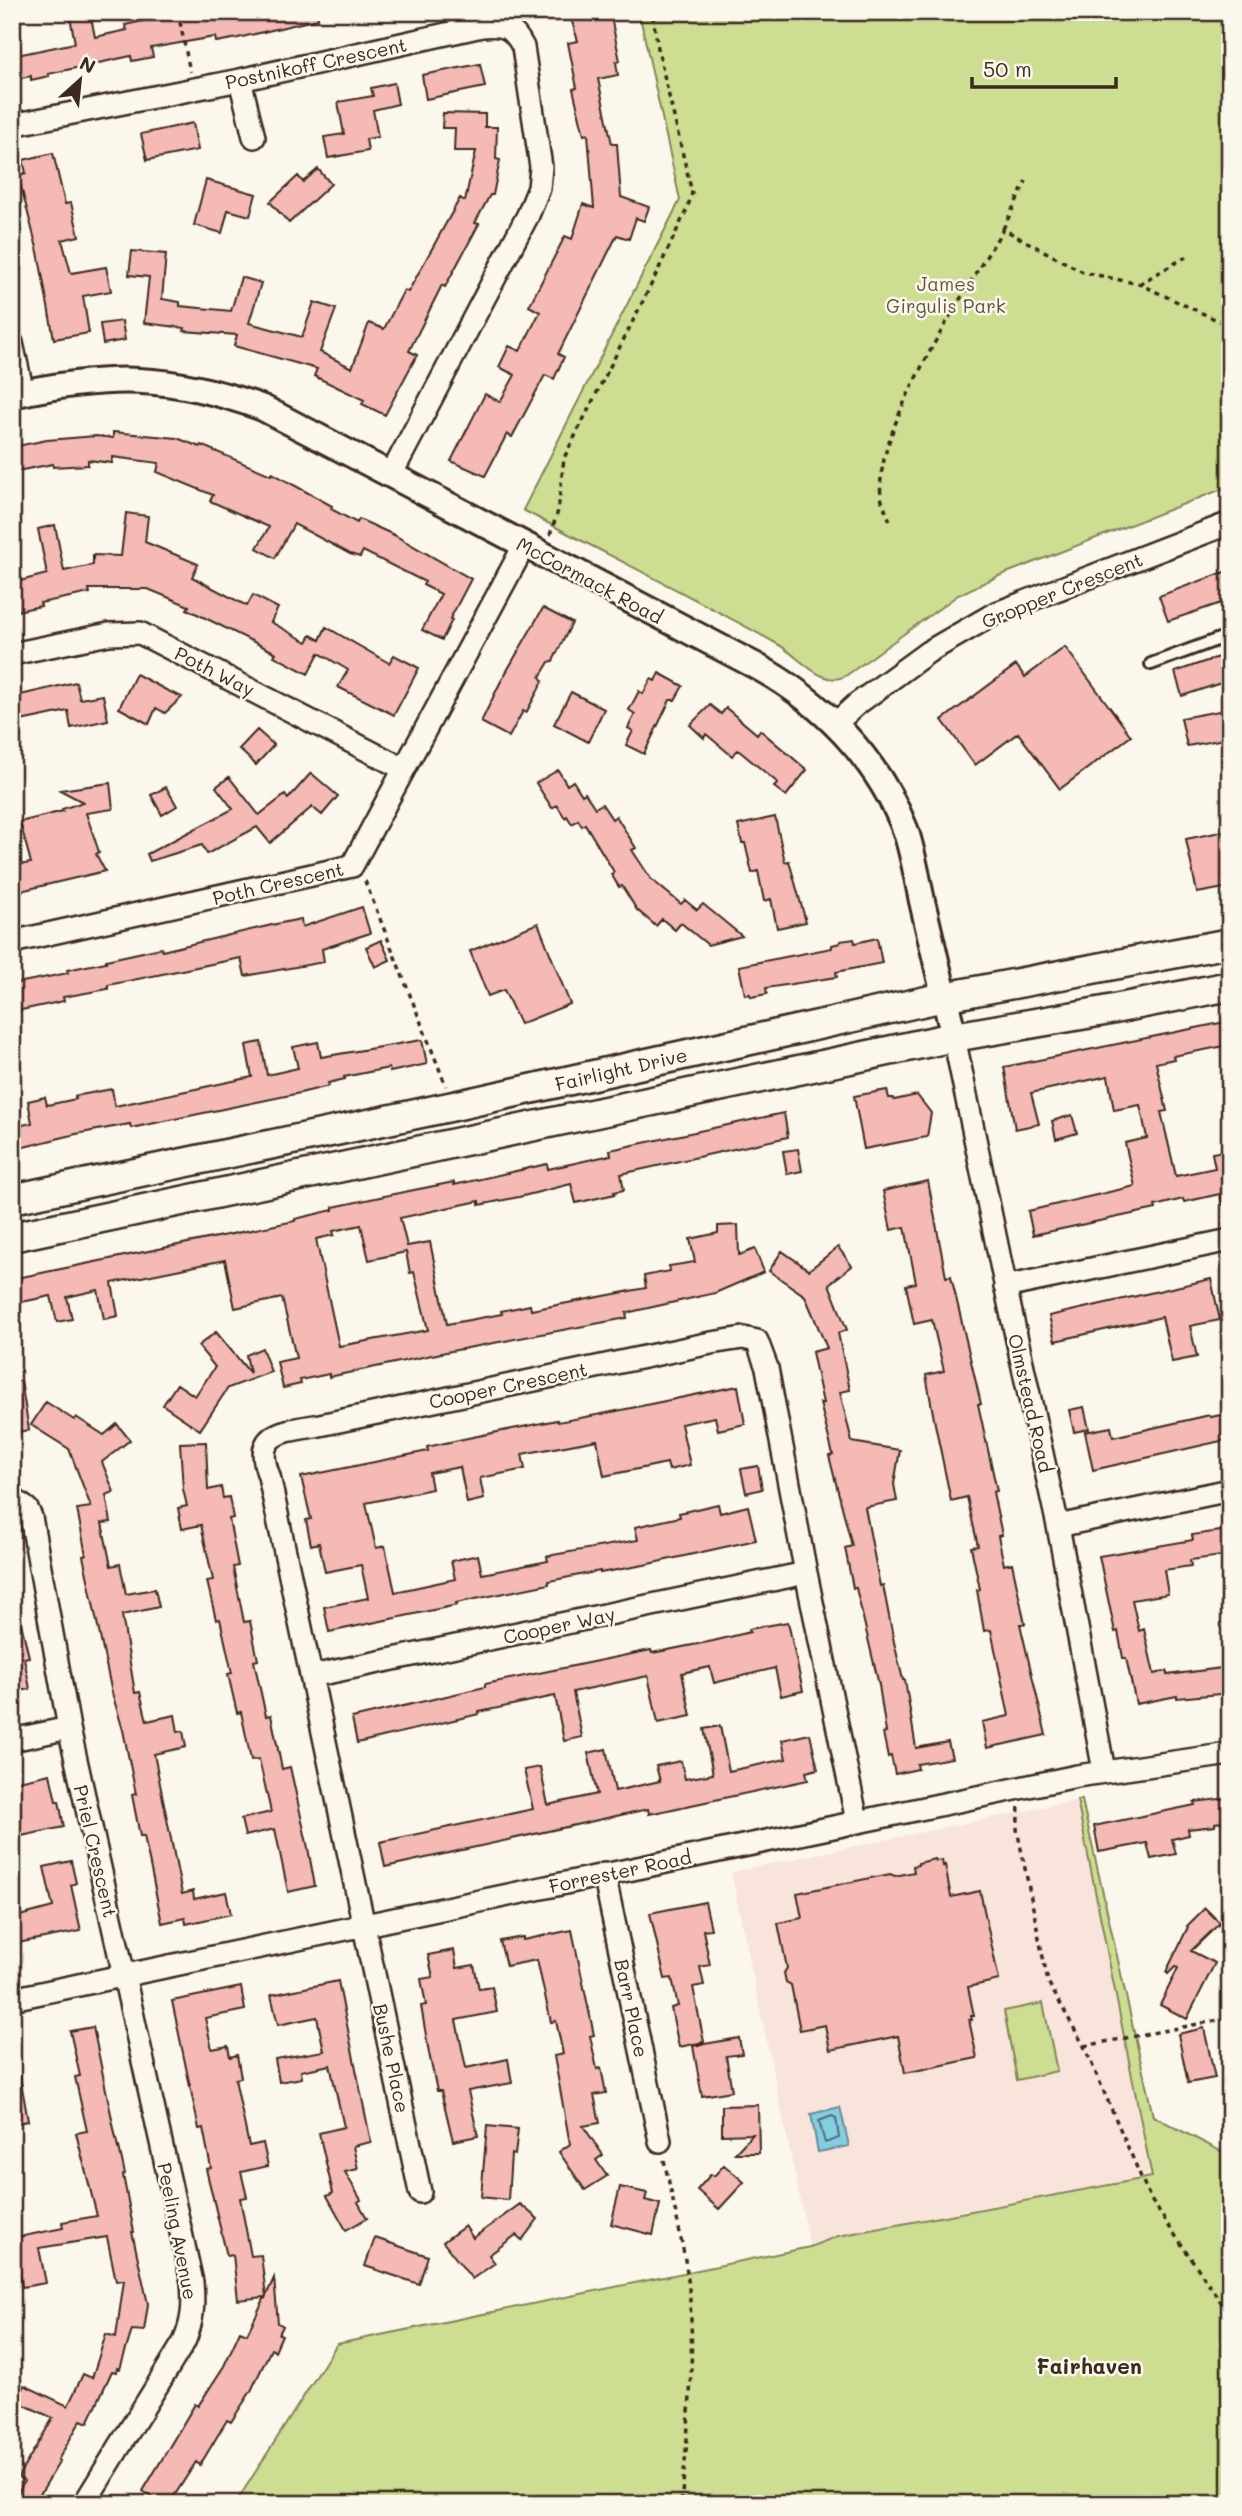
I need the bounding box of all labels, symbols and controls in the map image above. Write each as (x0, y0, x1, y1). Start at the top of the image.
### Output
street label: Postnikoff Crescent (223, 32, 409, 94)
north arrow (46, 46, 116, 116)
scale bar (972, 46, 1116, 90)
text: N (76, 50, 100, 79)
text: 50 m (983, 55, 1032, 82)
park label: James Girgulis Park (886, 271, 1006, 318)
street label: McCormack Road (512, 531, 668, 629)
street label: Gropper Crescent (978, 546, 1146, 634)
street label: Poth Way (171, 640, 259, 702)
street label: Poth Crescent (210, 856, 346, 910)
street label: Fairlight Drive (553, 1042, 689, 1096)
street label: Olmstead Road (1003, 1331, 1059, 1475)
street label: Cooper Crescent (427, 1356, 589, 1414)
street label: Cooper Way (501, 1601, 617, 1649)
street label: Priel Crescent (69, 1782, 123, 1920)
street label: Forrester Road (546, 1844, 694, 1898)
street label: Barr Place (609, 1957, 655, 2059)
street label: Bushe Place (368, 2001, 416, 2115)
street label: Peeling Avenue (152, 2160, 204, 2302)
district label: Fairhaven (1036, 2352, 1142, 2379)

